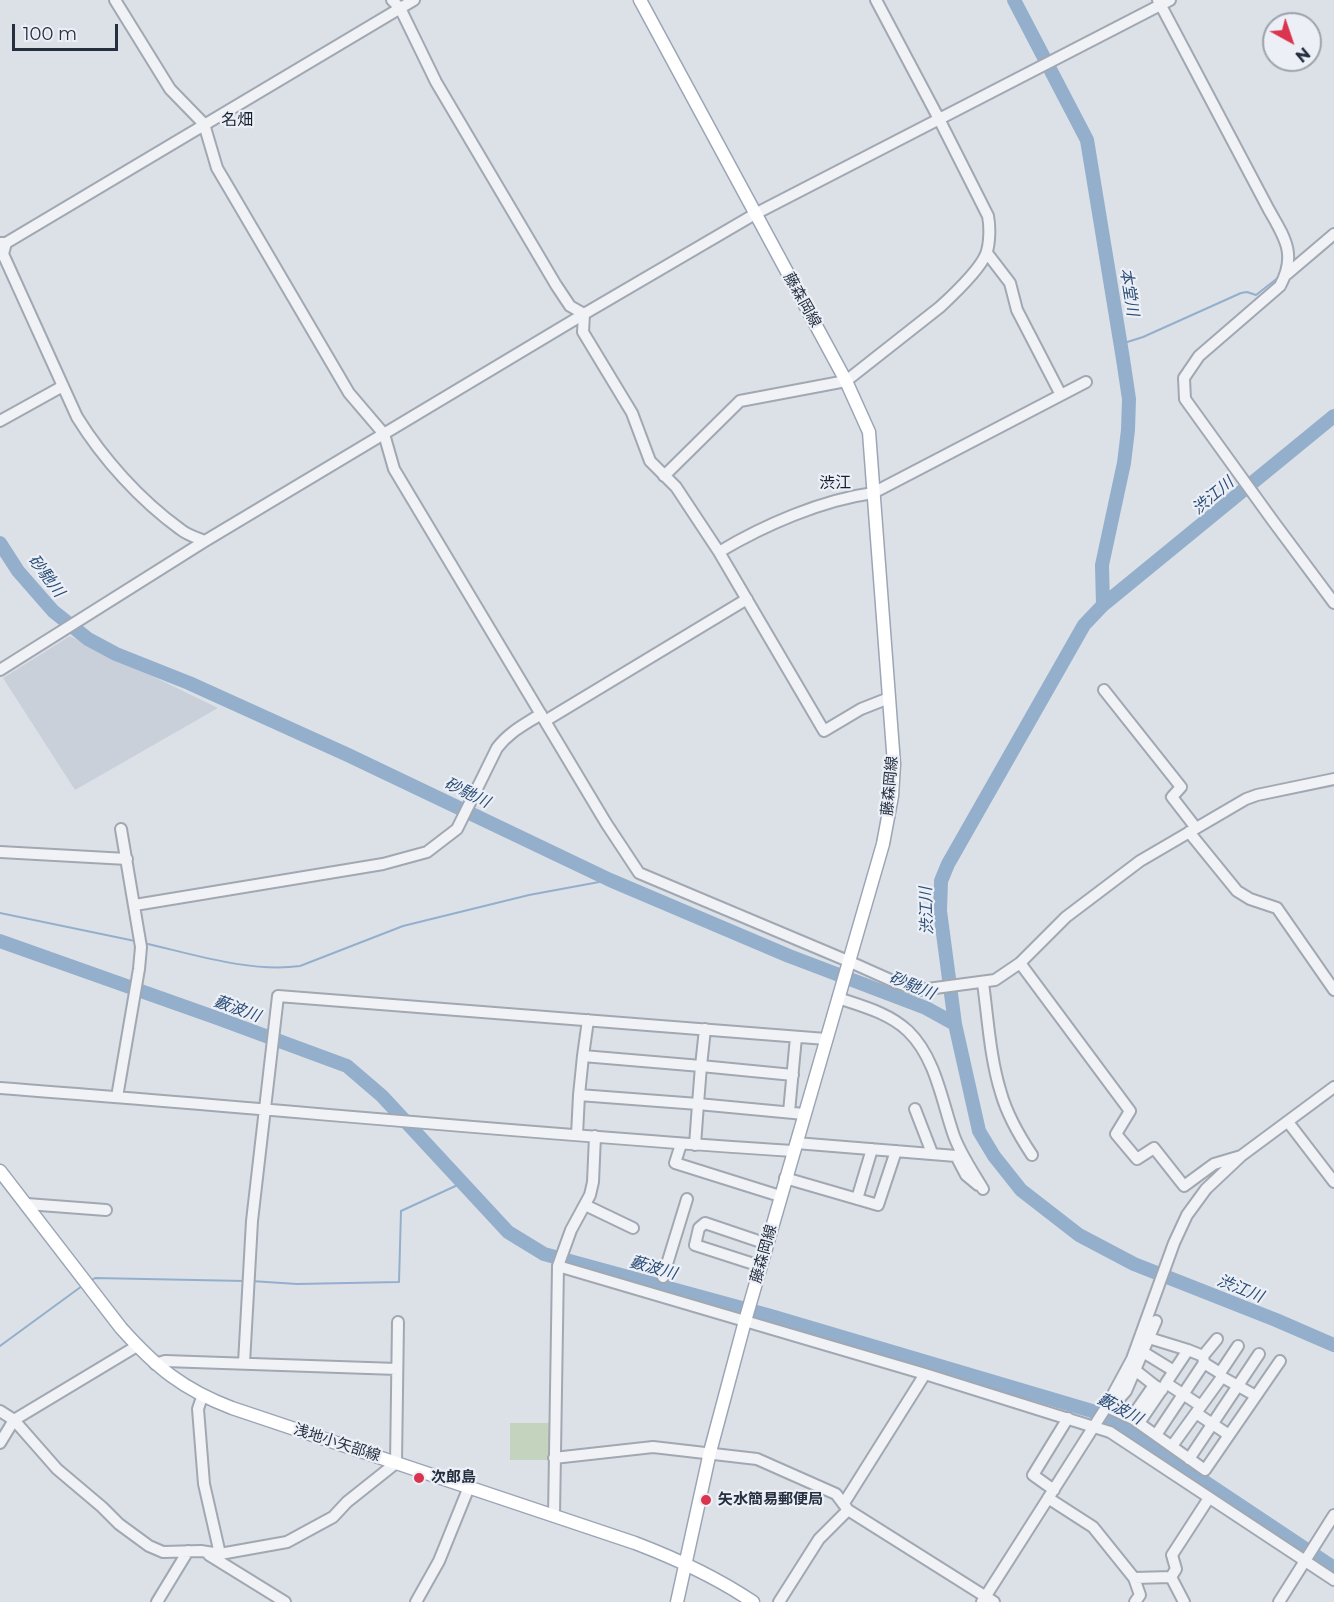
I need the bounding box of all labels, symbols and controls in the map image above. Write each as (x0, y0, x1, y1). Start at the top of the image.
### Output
scale bar (15, 12, 122, 50)
north arrow (1262, 12, 1322, 72)
text: 100 m (23, 23, 77, 45)
text: N (1292, 43, 1314, 66)
district label: 名畑 (221, 110, 253, 130)
water label: 本堂川 (1116, 267, 1142, 317)
street label: 藤森岡線 (780, 269, 824, 331)
district label: 渋江 (819, 473, 851, 493)
water label: 渋江川 (1188, 473, 1238, 519)
water label: 砂馳川 (24, 551, 68, 601)
street label: 藤森岡線 (878, 755, 902, 817)
water label: 砂馳川 (441, 774, 493, 812)
water label: 渋江川 (917, 887, 937, 935)
water label: 砂馳川 (886, 968, 938, 1004)
water label: 藪波川 (211, 992, 263, 1026)
street label: 藤森岡線 (747, 1223, 781, 1285)
water label: 藪波川 (627, 1252, 679, 1284)
water label: 渋江川 (1214, 1271, 1266, 1307)
water label: 藪波川 (1094, 1389, 1146, 1429)
street label: 浅地小矢部線 (291, 1421, 383, 1465)
place label: 次郎島 (431, 1469, 476, 1487)
marker: 次郎島 (412, 1471, 426, 1485)
place label: 矢水簡易郵便局 (718, 1491, 823, 1509)
marker: 矢水簡易郵便局 (699, 1493, 713, 1507)

